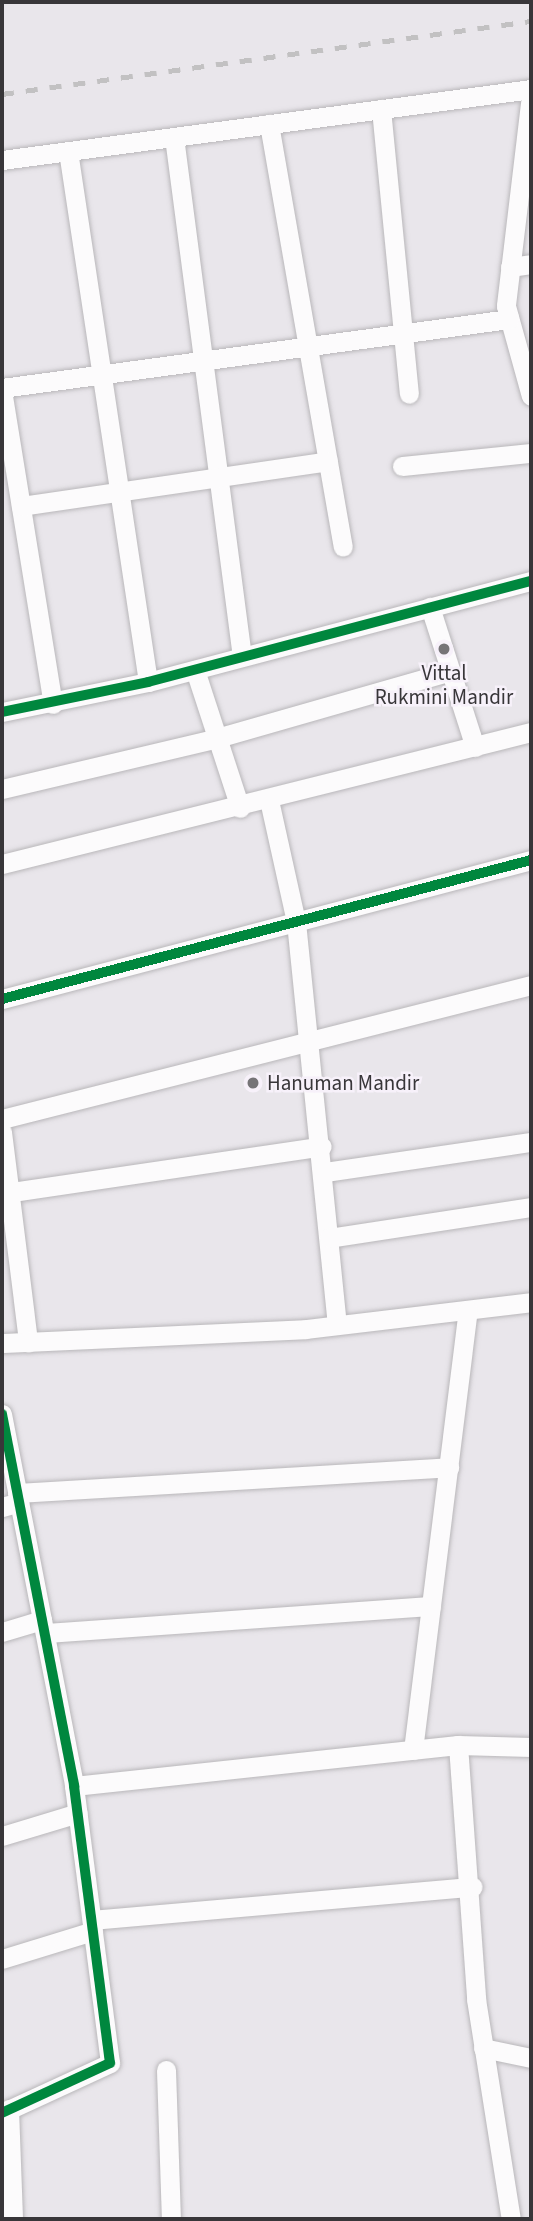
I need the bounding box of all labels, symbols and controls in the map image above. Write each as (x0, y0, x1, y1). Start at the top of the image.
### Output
marker: Vittal Rukmini Mandir (436, 641, 452, 657)
place label: Vittal Rukmini Mandir (375, 660, 513, 710)
place label: Hanuman Mandir (267, 1070, 419, 1096)
marker: Hanuman Mandir (245, 1075, 261, 1091)

